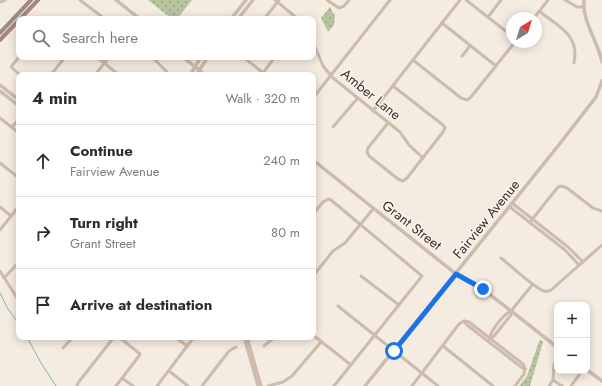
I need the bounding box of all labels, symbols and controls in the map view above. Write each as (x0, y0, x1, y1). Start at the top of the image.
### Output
north arrow (506, 12, 542, 48)
search box (16, 16, 316, 60)
icon: search (30, 27, 52, 49)
text: Search here (62, 27, 138, 49)
street label: Amber Lane (337, 64, 405, 124)
text: 4 min (32, 86, 77, 110)
text: Walk · 320 m (225, 89, 300, 108)
text: Continue (70, 140, 133, 162)
icon: ahead (32, 150, 54, 172)
text: 240 m (263, 151, 300, 170)
text: Fairview Avenue (70, 162, 159, 181)
street label: Fairview Avenue (448, 175, 524, 263)
street label: Grant Street (378, 195, 447, 255)
text: Turn right (70, 212, 138, 234)
icon: right (32, 222, 54, 244)
text: 80 m (271, 223, 300, 242)
text: Grant Street (70, 234, 136, 253)
route end (474, 280, 492, 298)
icon: arrive (32, 294, 54, 316)
text: Arrive at destination (70, 294, 212, 316)
map controls (554, 302, 590, 374)
button: + (554, 302, 590, 338)
button: − (554, 338, 590, 374)
route start (385, 342, 403, 360)

